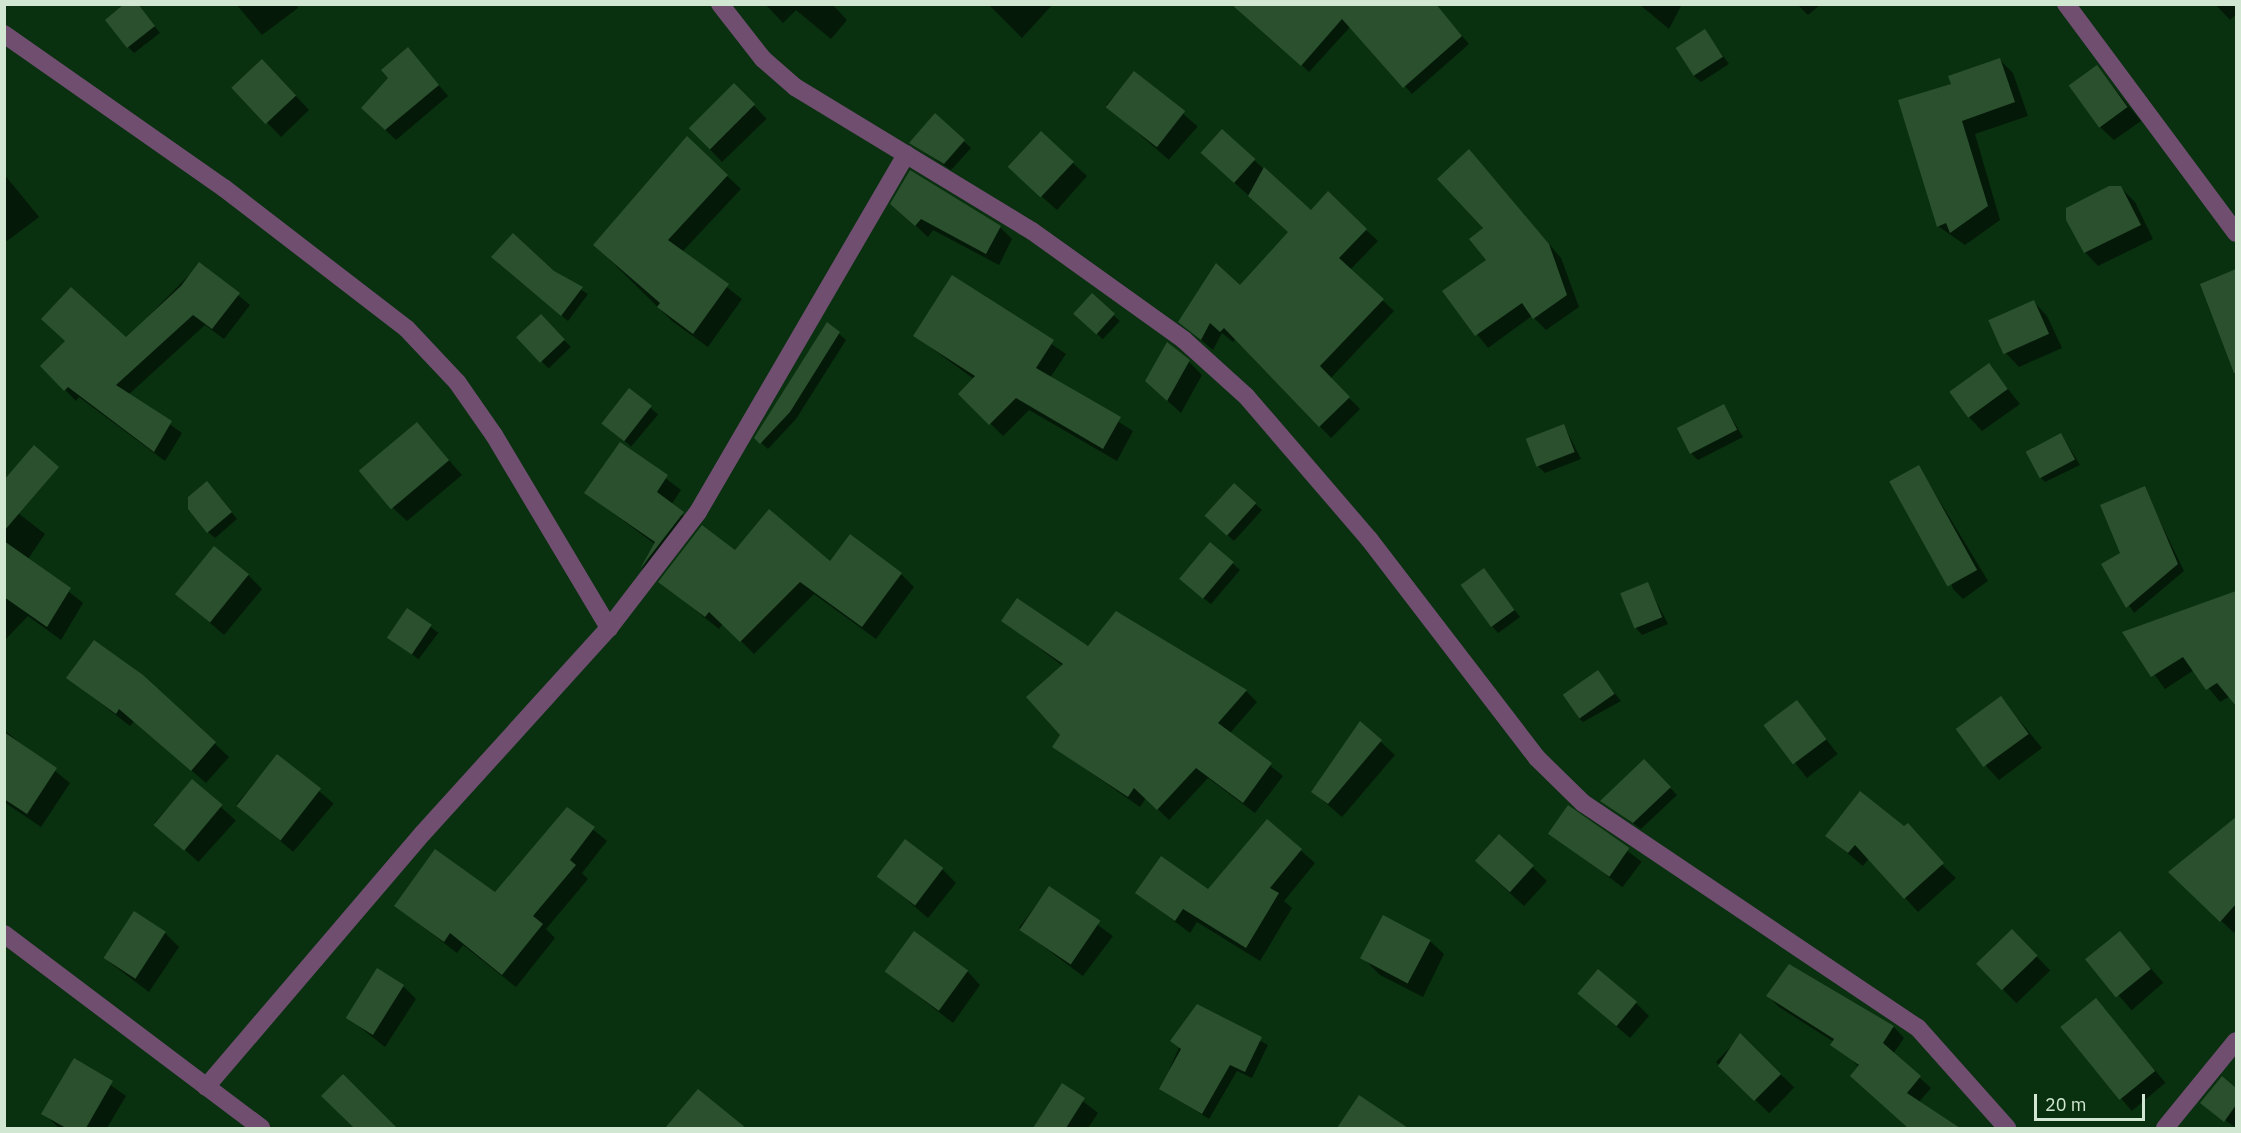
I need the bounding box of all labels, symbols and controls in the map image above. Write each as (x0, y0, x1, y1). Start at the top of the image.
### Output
scale bar (2037, 1082, 2148, 1120)
text: 20 m (2045, 1093, 2087, 1116)

